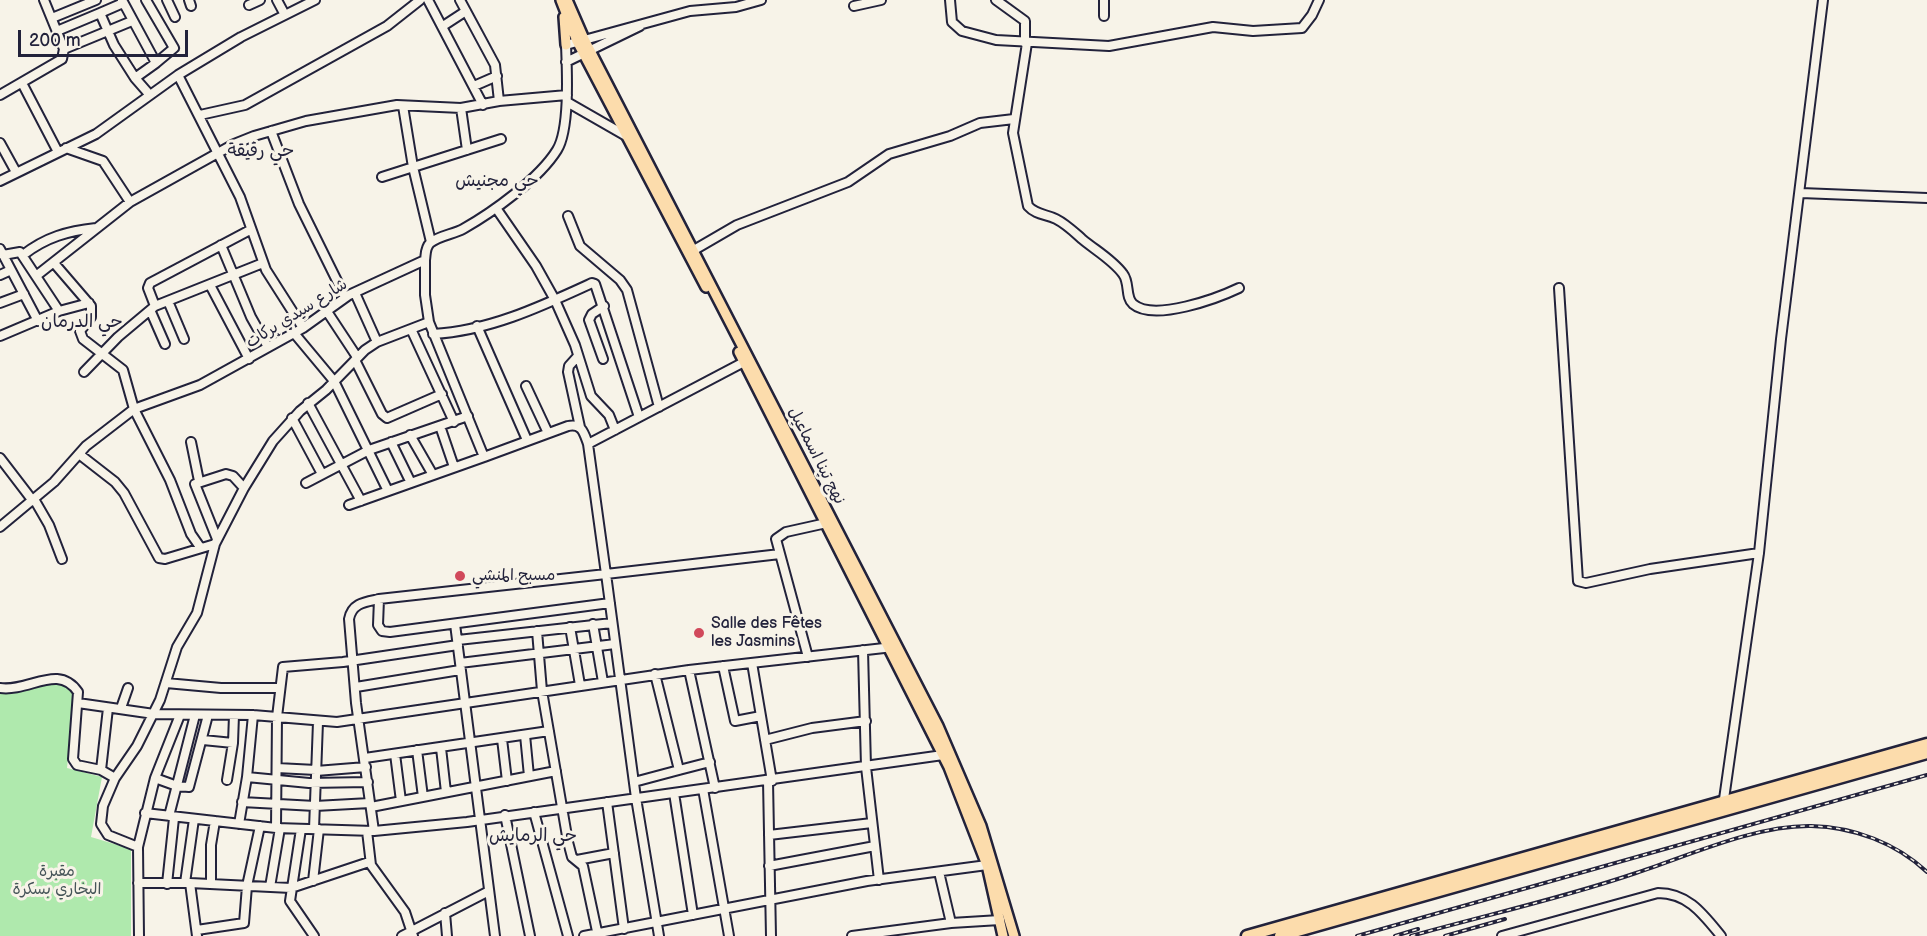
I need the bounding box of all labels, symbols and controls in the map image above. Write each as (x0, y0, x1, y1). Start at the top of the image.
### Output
scale bar (21, 18, 190, 56)
text: 200 m (29, 30, 81, 51)
district label: حي رقيقة (228, 140, 294, 162)
district label: حي مجنيش (455, 170, 539, 192)
street label: شارع سيدي بركات (243, 275, 351, 353)
district label: حي الدرمان (41, 311, 123, 333)
street label: نهج تينا اسماعيل (783, 404, 849, 508)
place label: مسبح المنشي (472, 566, 555, 586)
marker: مسبح المنشي (453, 569, 467, 583)
place label: Salle des Fêtes les Jasmins (711, 614, 822, 652)
marker: Salle des Fêtes les Jasmins (692, 626, 706, 640)
district label: حي الرمايش (489, 825, 577, 847)
park label: مقبرة البخاري بسكرة (13, 862, 101, 900)

